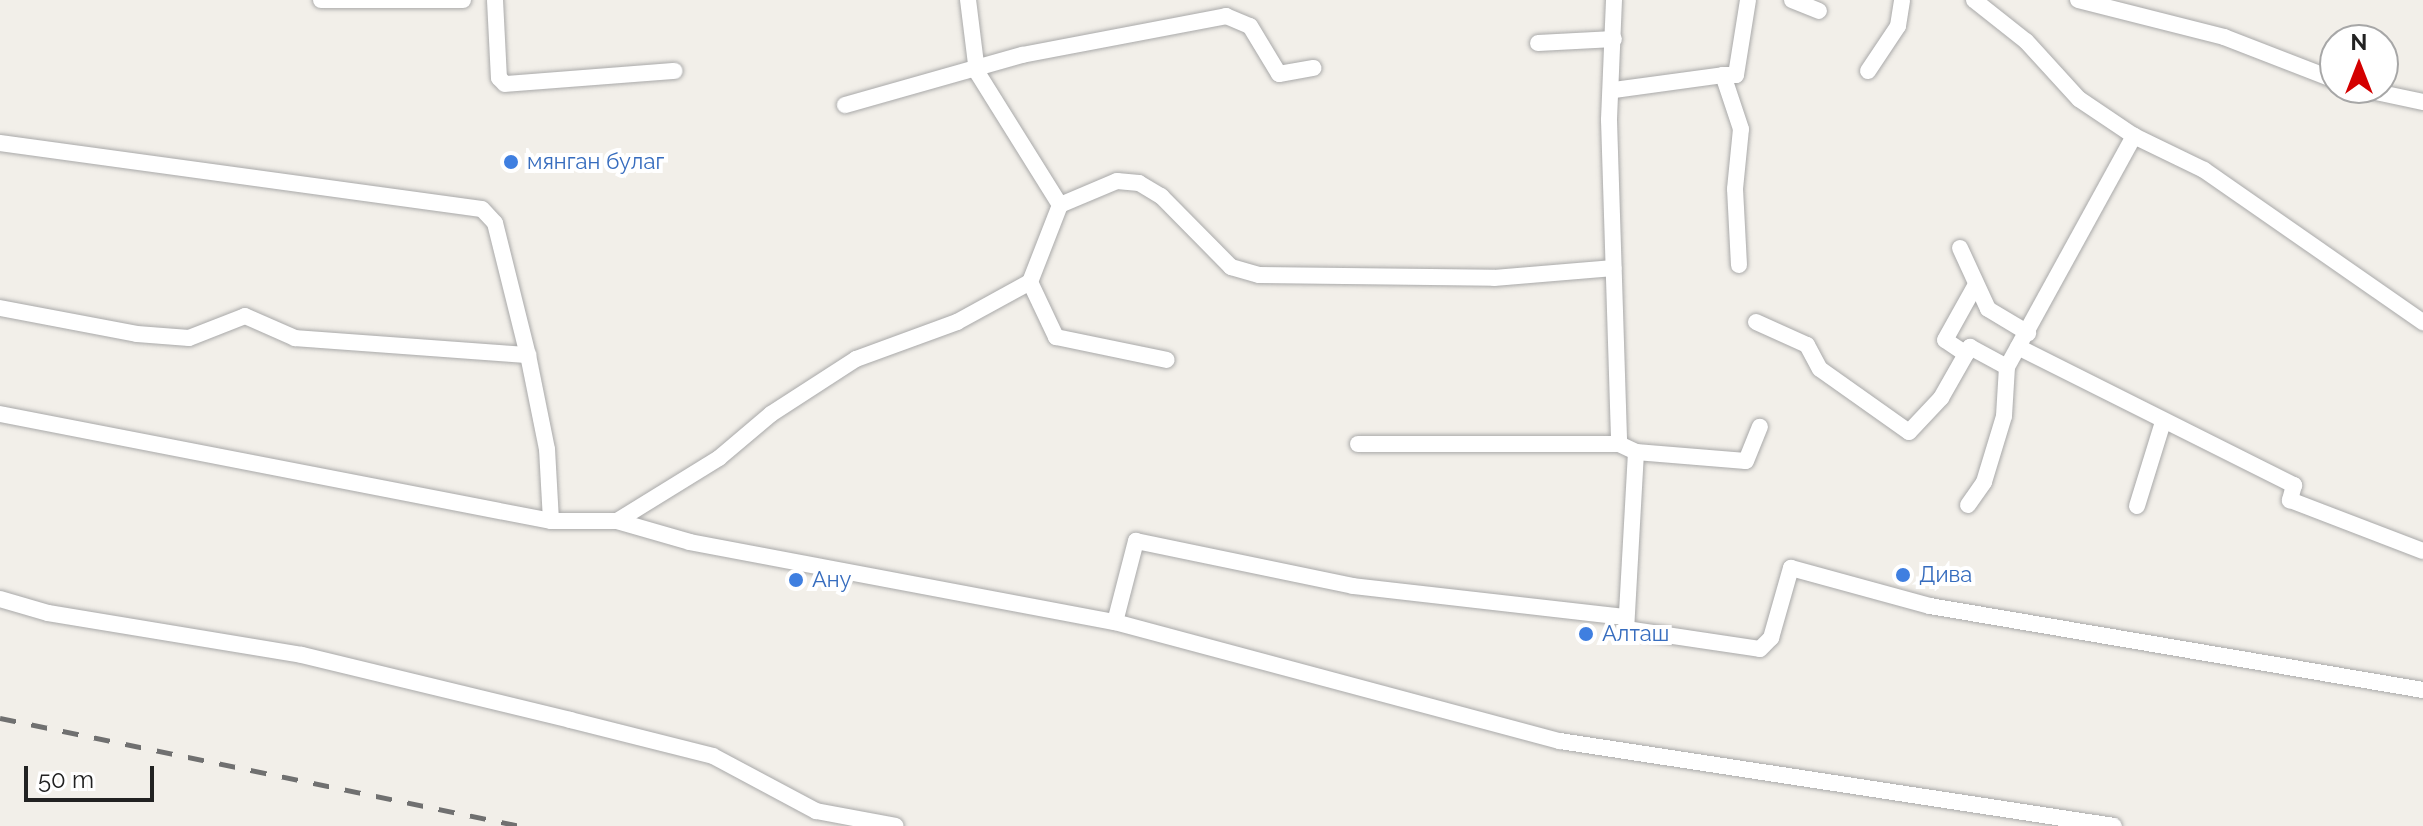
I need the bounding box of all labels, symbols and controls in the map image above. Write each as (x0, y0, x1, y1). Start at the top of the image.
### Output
north arrow (2319, 24, 2399, 104)
text: N (2351, 29, 2367, 55)
place label: мянган булаг (527, 149, 664, 175)
marker: мянган булаг (502, 153, 520, 171)
place label: Дива (1919, 562, 1972, 588)
marker: Дива (1894, 566, 1912, 584)
place label: Ану (812, 567, 851, 593)
marker: Ану (787, 571, 805, 589)
place label: Алташ (1602, 621, 1669, 647)
marker: Алташ (1577, 625, 1595, 643)
scale bar (28, 750, 158, 800)
text: 50 m (38, 765, 94, 794)

